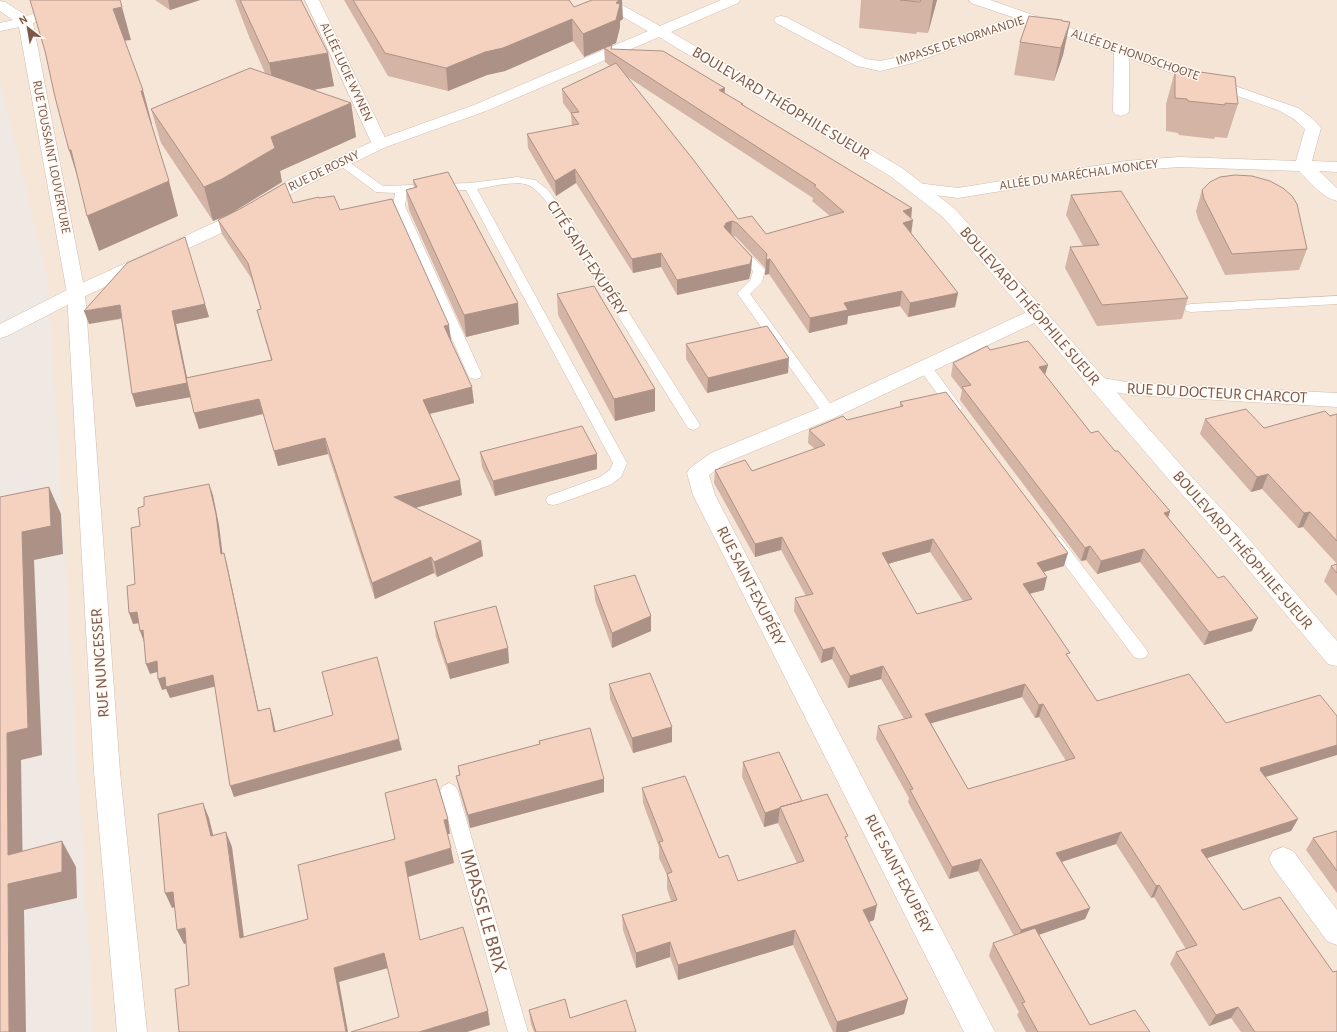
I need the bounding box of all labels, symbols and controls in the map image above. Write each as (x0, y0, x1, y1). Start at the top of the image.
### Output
north arrow (8, 8, 48, 48)
text: N (17, 13, 29, 27)
street label: IMPASSE DE NORMANDIE (894, 14, 1026, 68)
street label: ALLÉE LUCIE WYNEN (317, 20, 376, 124)
street label: ALLÉE DE HONDSCHOOTE (1069, 26, 1201, 83)
street label: BOULEVARD THÉOPHILE SUEUR (689, 42, 874, 162)
street label: RUE TOUSSAINT LOUVERTURE (30, 79, 72, 235)
street label: RUE DE ROSNY (286, 148, 362, 194)
street label: ALLÉE DU MARÉCHAL MONCEY (998, 156, 1160, 193)
street label: CITÉ SAINT-EXUPÉRY (544, 197, 632, 319)
street label: BOULEVARD THÉOPHILE SUEUR (957, 222, 1105, 388)
street label: RUE DU DOCTEUR CHARCOT (1126, 380, 1308, 406)
street label: BOULEVARD THÉOPHILE SUEUR (1170, 466, 1318, 632)
street label: RUE SAINT-EXUPÉRY (714, 523, 790, 649)
street label: RUE NUNGESSER (88, 608, 112, 718)
street label: RUE SAINT-EXUPÉRY (862, 811, 938, 937)
street label: IMPASSE LE BRIX (456, 847, 510, 975)

